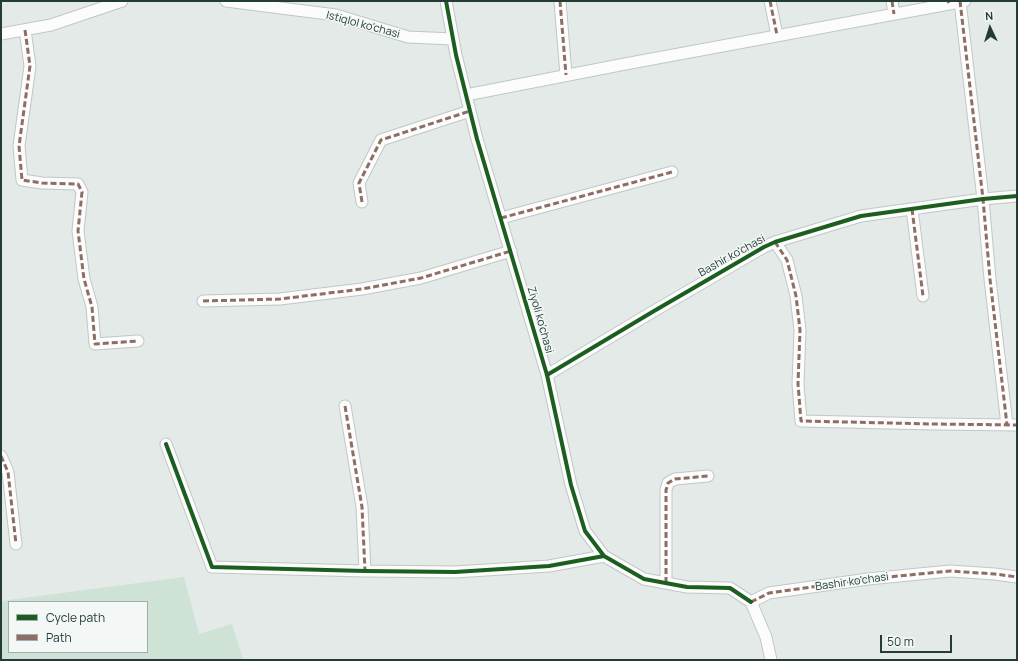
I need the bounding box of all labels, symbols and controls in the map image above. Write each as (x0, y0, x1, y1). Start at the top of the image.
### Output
north arrow (970, 8, 1010, 48)
text: N (985, 8, 994, 23)
street label: Istiqlol ko'chasi (325, 9, 401, 41)
street label: Bashir ko'chasi (696, 232, 768, 280)
street label: Ziyoli ko'chasi (524, 285, 556, 355)
street label: Bashir ko'chasi (814, 570, 890, 594)
legend (8, 601, 148, 653)
text: Cycle path (46, 609, 105, 626)
scale bar (882, 627, 954, 653)
text: Path (46, 629, 72, 646)
text: 50 m (887, 633, 914, 650)

